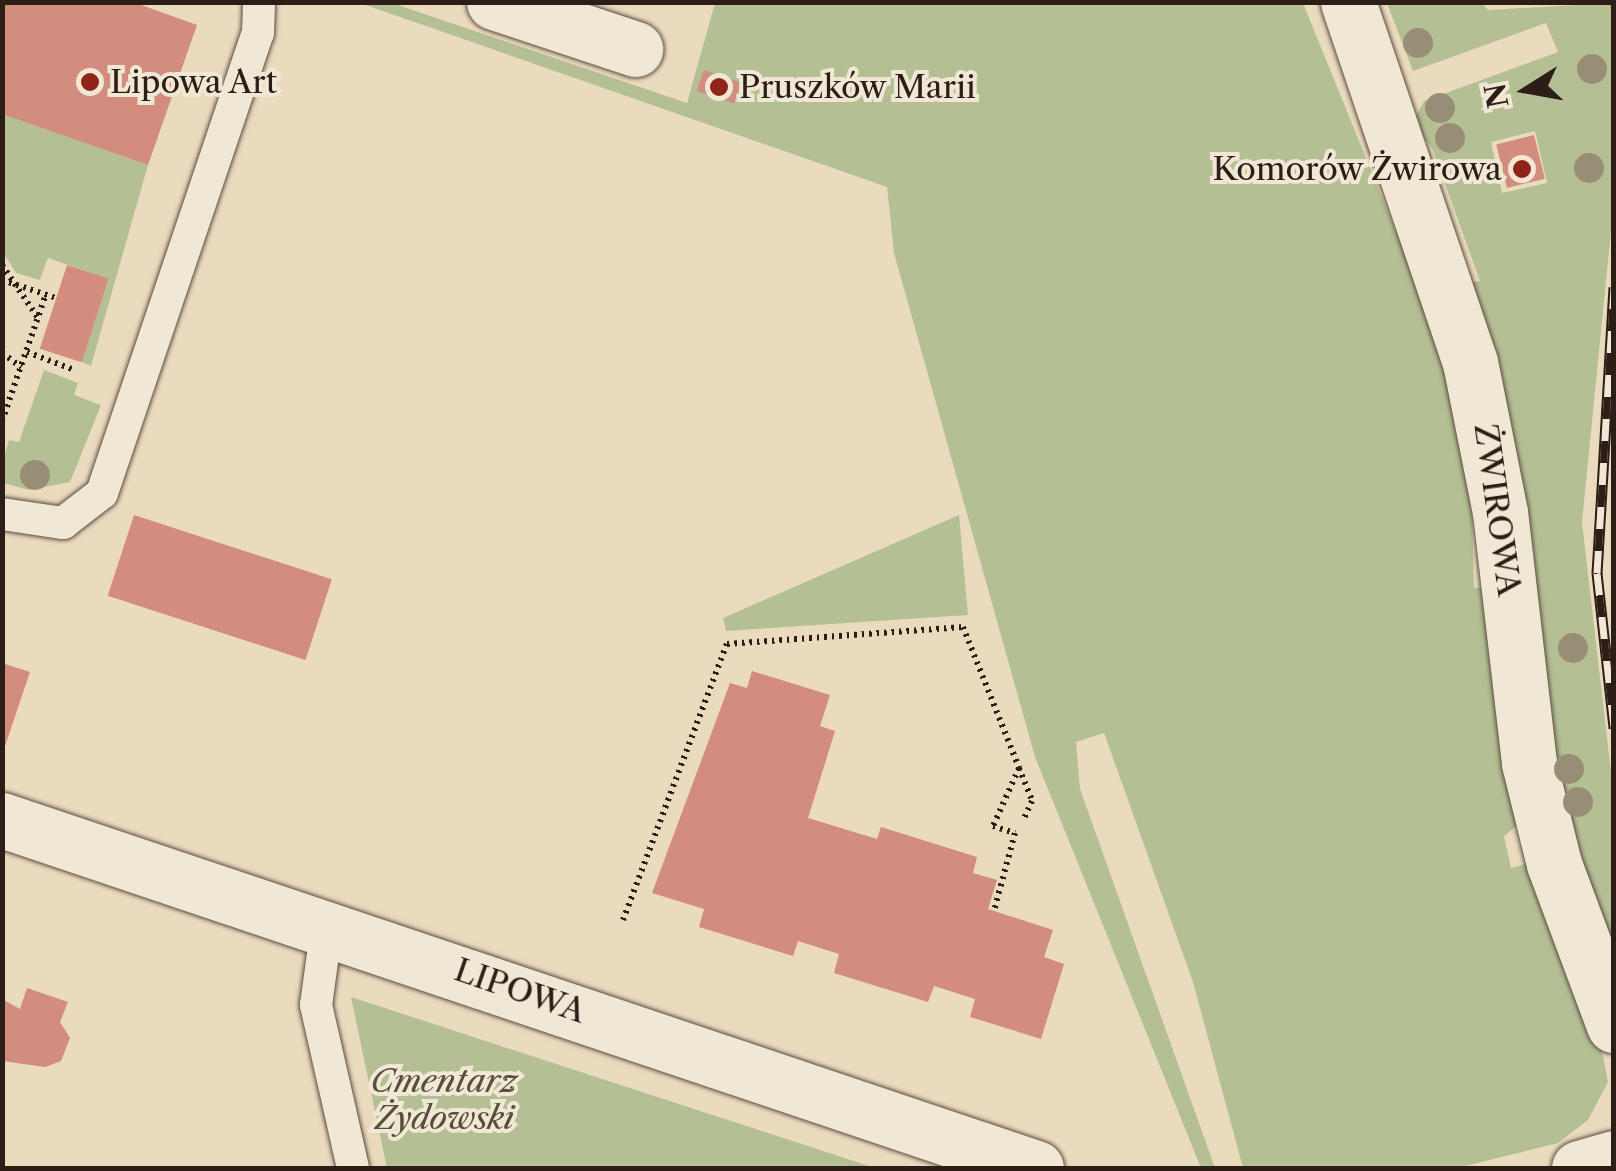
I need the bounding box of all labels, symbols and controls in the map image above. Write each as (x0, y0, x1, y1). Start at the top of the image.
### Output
north arrow (1476, 40, 1576, 140)
place label: Lipowa Art (110, 63, 279, 101)
place label: Pruszków Marii (739, 68, 977, 106)
marker: Lipowa Art (79, 71, 101, 93)
marker: Pruszków Marii (708, 76, 730, 98)
text: N (1478, 81, 1516, 111)
place label: Komorów Żwirowa (1211, 150, 1502, 188)
marker: Komorów Żwirowa (1511, 158, 1533, 180)
street label: ŻWIROWA (1466, 421, 1528, 599)
street label: LIPOWA (449, 951, 591, 1031)
park label: Cmentarz Żydowski (371, 1063, 517, 1138)

